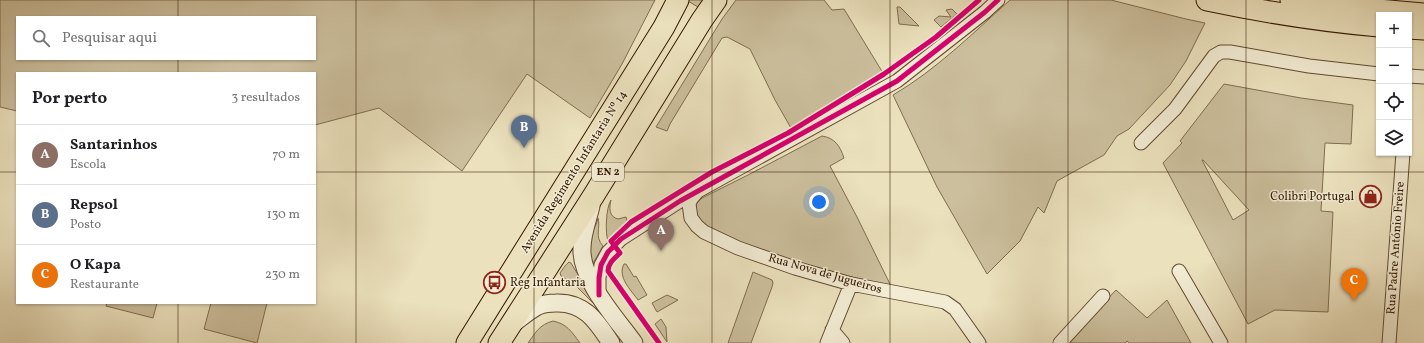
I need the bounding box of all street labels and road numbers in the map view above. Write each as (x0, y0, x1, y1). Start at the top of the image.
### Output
street label: Avenida Regimento Infantaria Nº 14 (517, 87, 631, 257)
road number: EN 2 (592, 163, 624, 181)
street label: Rua Padre António Freire (1383, 181, 1409, 315)
street label: Rua Nova de Jugueiros (766, 250, 884, 298)

